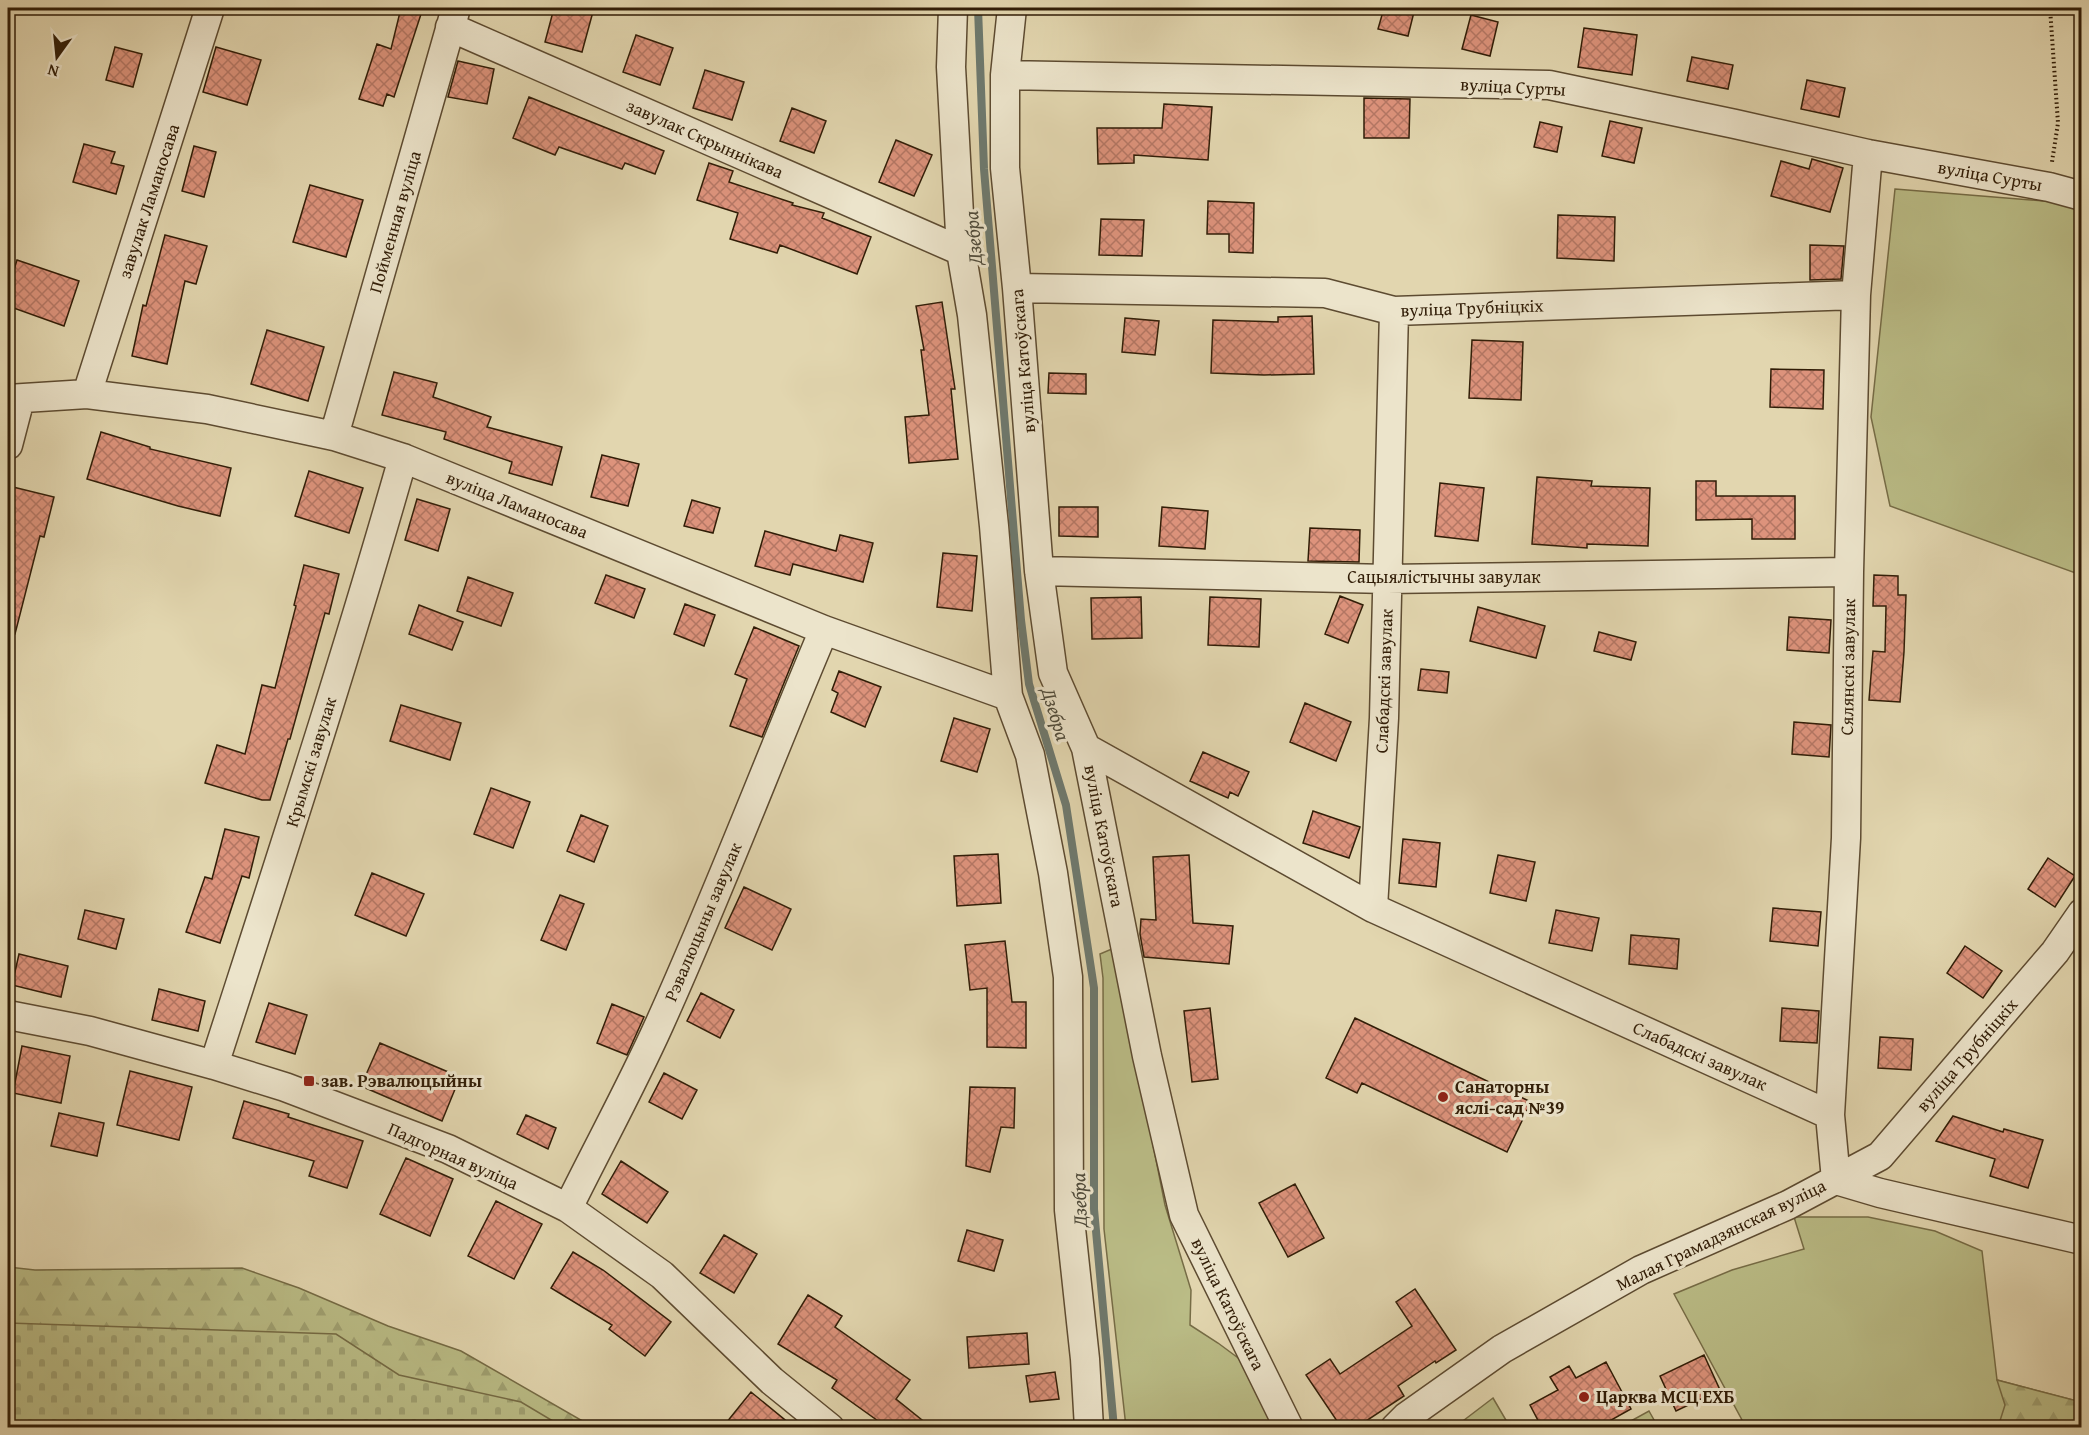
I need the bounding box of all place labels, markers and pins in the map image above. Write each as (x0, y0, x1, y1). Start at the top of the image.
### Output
place label: зав. Рэвалюцыйны (321, 1067, 482, 1094)
place label: Санаторны яслі-сад №39 (1454, 1073, 1564, 1121)
marker: зав. Рэвалюцыйны (302, 1074, 316, 1088)
marker: Санаторны яслі-сад №39 (1436, 1090, 1450, 1104)
place label: Царква МСЦ ЕХБ (1596, 1383, 1735, 1410)
marker: Царква МСЦ ЕХБ (1577, 1390, 1591, 1404)

